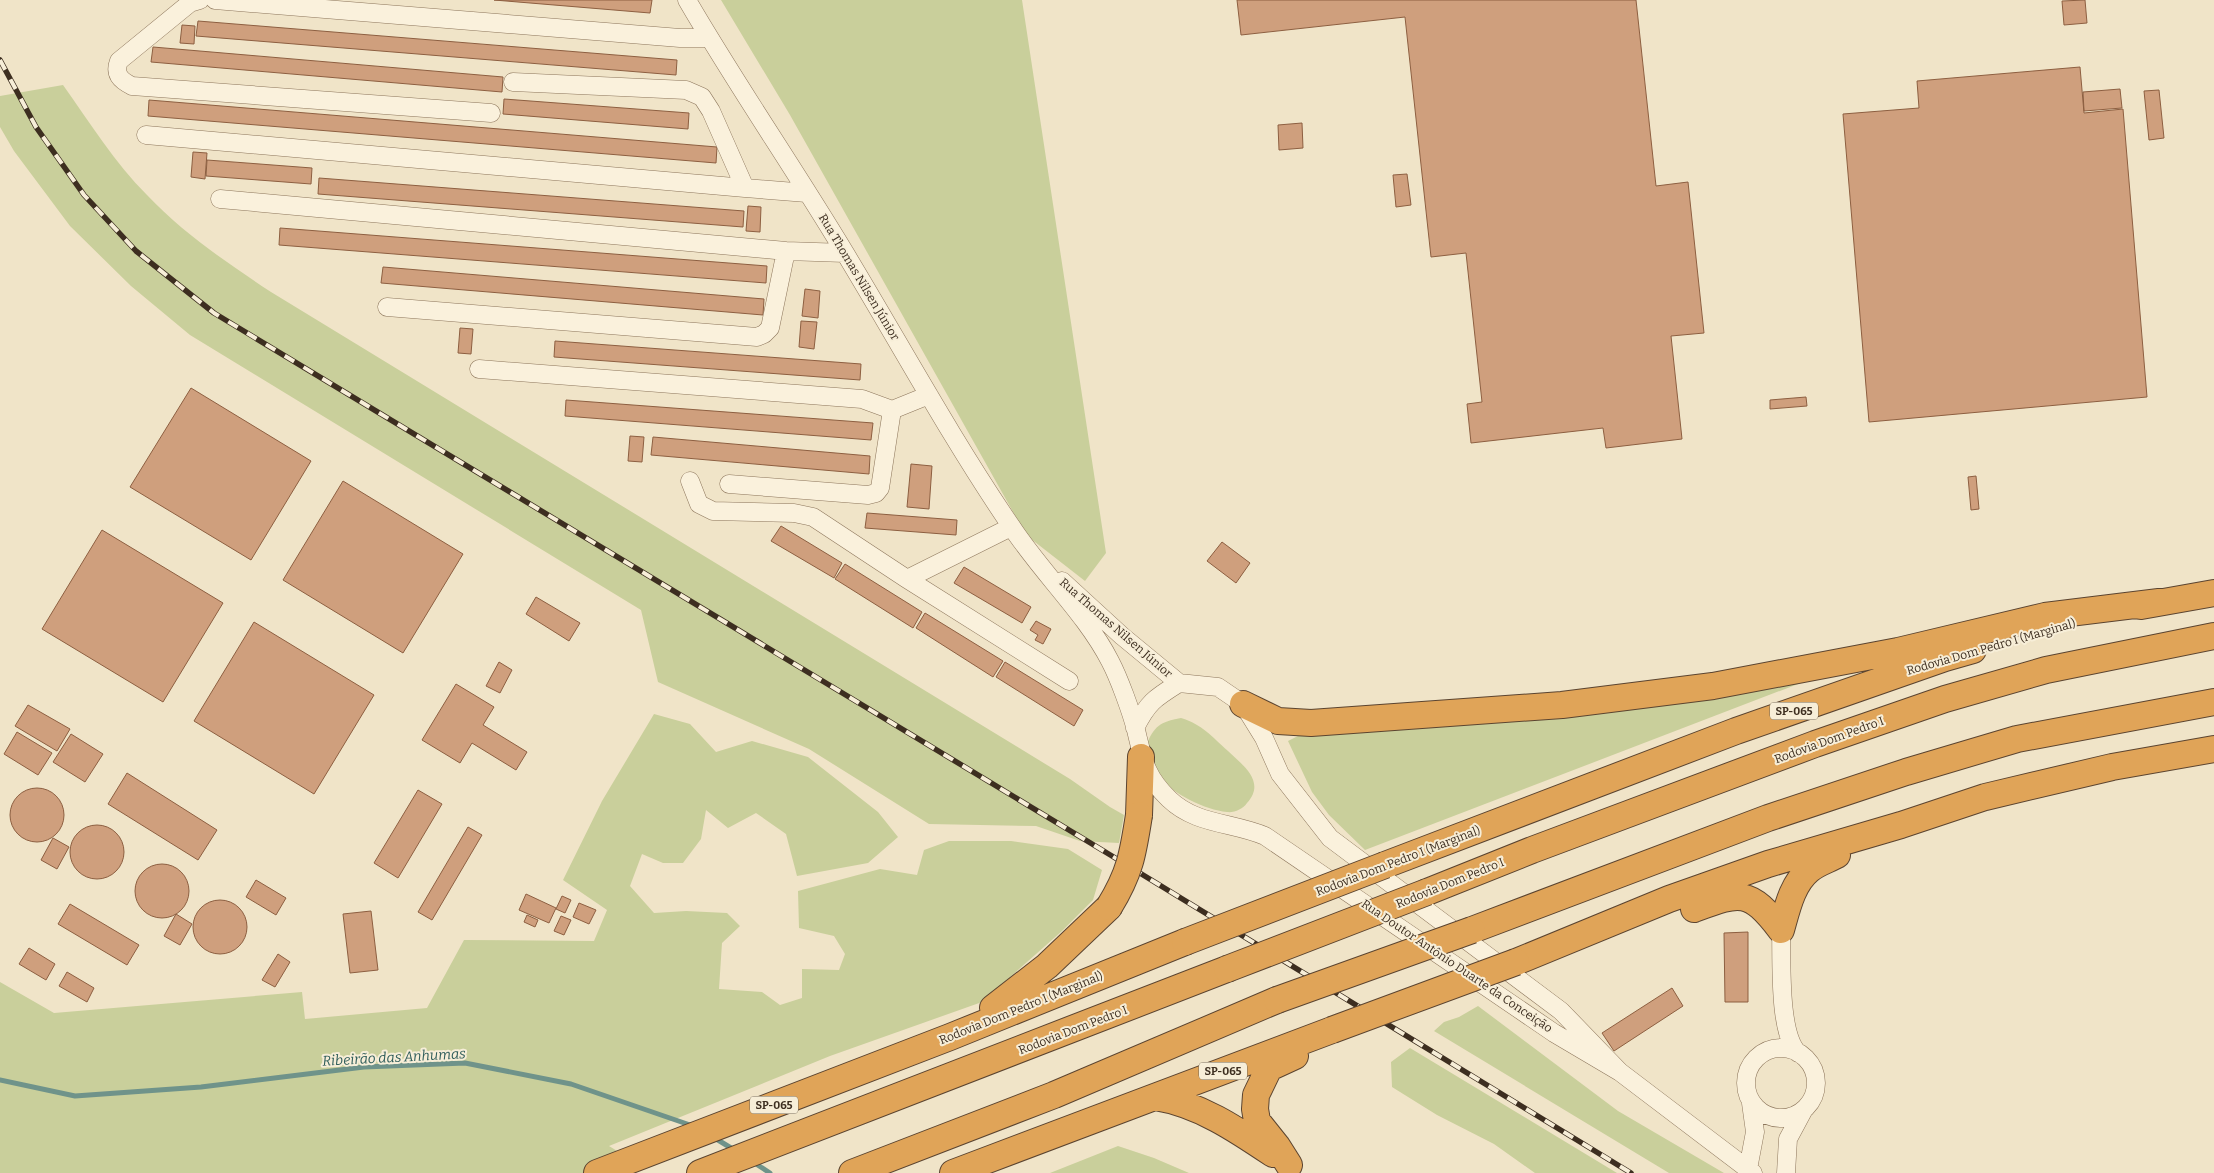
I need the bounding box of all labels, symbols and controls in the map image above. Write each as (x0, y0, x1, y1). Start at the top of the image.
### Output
street label: Rua Thomas Nilsen Júnior (816, 211, 903, 343)
street label: Rua Thomas Nilsen Júnior (1057, 575, 1176, 681)
street label: Rodovia Dom Pedro I (Marginal) (1905, 615, 2077, 678)
road number: SP-065 (1770, 702, 1818, 719)
street label: Rodovia Dom Pedro I (1772, 714, 1886, 766)
street label: Rodovia Dom Pedro I (Marginal) (1314, 823, 1482, 899)
street label: Rodovia Dom Pedro I (1394, 855, 1506, 911)
street label: Rua Doutor Antônio Duarte da Conceição (1359, 897, 1555, 1035)
street label: Rodovia Dom Pedro I (Marginal) (937, 969, 1105, 1047)
street label: Rodovia Dom Pedro I (1017, 1003, 1129, 1057)
water label: Ribeirão das Anhumas (322, 1045, 467, 1070)
road number: SP-065 (1199, 1062, 1247, 1080)
road number: SP-065 (750, 1096, 798, 1114)

